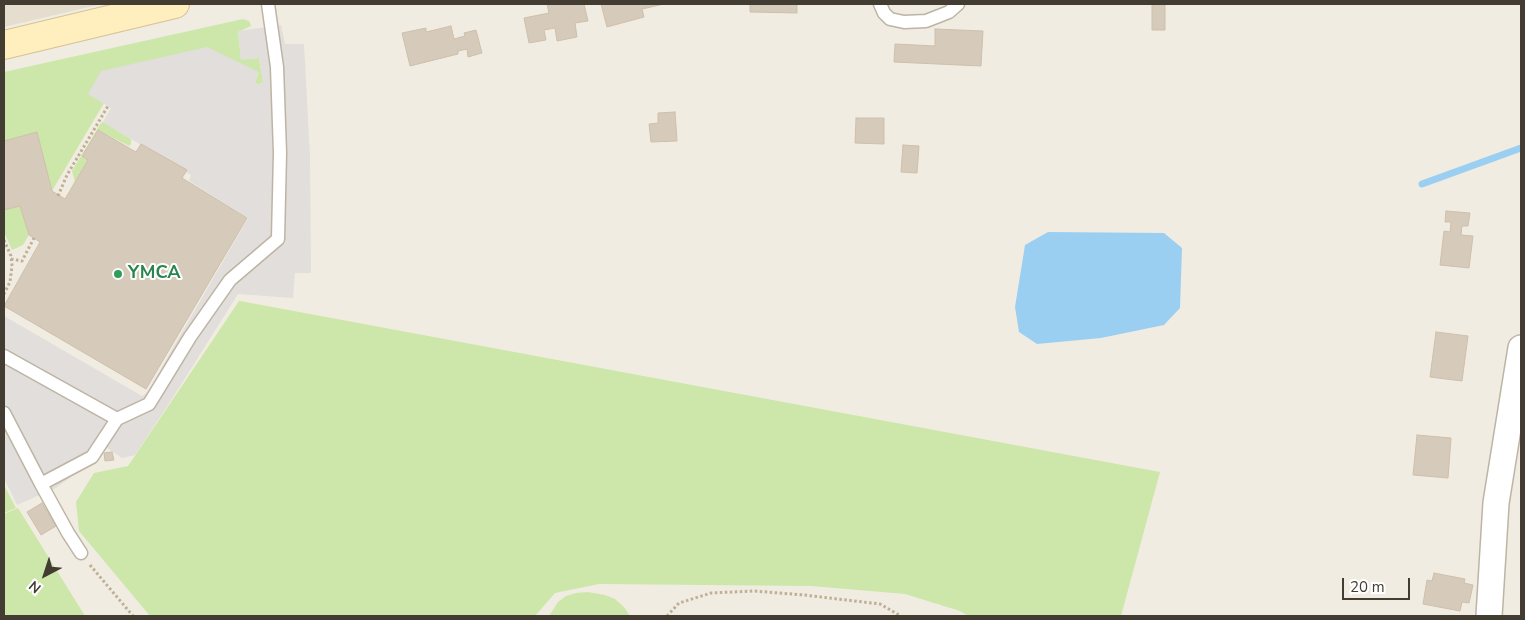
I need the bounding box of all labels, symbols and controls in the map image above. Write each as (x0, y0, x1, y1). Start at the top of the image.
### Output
place label: YMCA (128, 263, 181, 285)
marker: YMCA (112, 268, 124, 280)
north arrow (20, 550, 70, 600)
scale bar (1345, 568, 1412, 600)
text: N (25, 576, 45, 598)
text: 20 m (1350, 577, 1385, 597)

